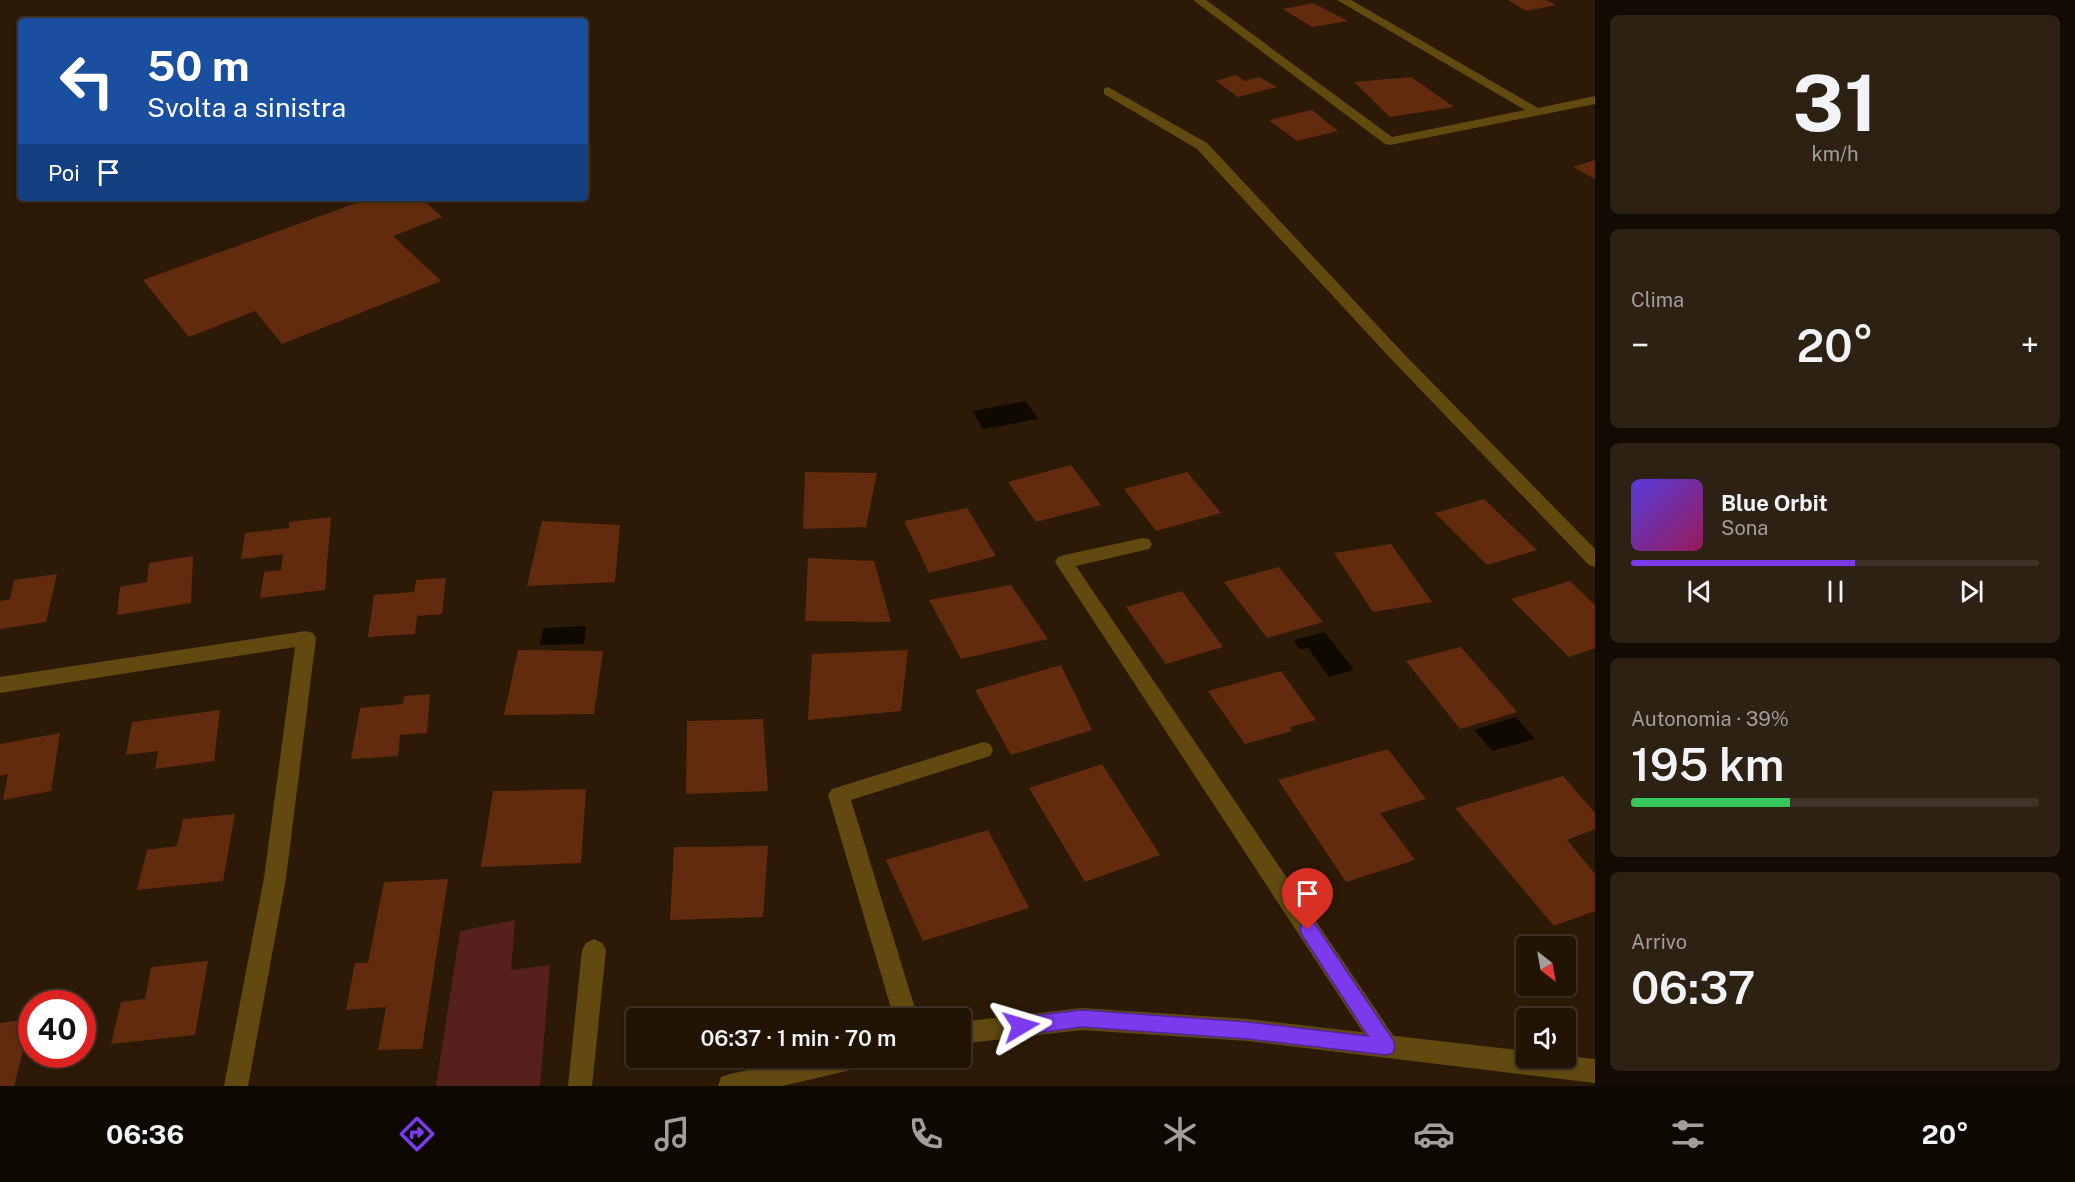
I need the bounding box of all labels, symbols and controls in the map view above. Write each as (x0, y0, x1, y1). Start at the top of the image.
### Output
text: 50 m (147, 41, 250, 90)
icon: left (48, 42, 126, 120)
text: 31 (1792, 57, 1878, 149)
text: Svolta a sinistra (147, 91, 346, 123)
text: km/h (1811, 142, 1859, 166)
icon: arrive (92, 156, 125, 189)
text: Poi (48, 160, 80, 186)
text: Clima (1631, 288, 1684, 312)
text: 20° (1796, 319, 1874, 372)
text: − (1631, 326, 1649, 364)
text: + (2021, 326, 2039, 364)
text: Blue Orbit (1721, 490, 1828, 516)
text: Sona (1721, 516, 1768, 540)
icon: previous (1683, 575, 1716, 608)
icon: pause (1819, 575, 1852, 608)
icon: next (1955, 575, 1988, 608)
text: Autonomia · 39% (1631, 707, 1789, 731)
text: 195 km (1631, 738, 1784, 791)
pin (1282, 868, 1333, 930)
icon: arrive (1291, 877, 1324, 910)
text: Arrivo (1631, 930, 1687, 954)
north arrow (1516, 936, 1576, 996)
map controls (1516, 936, 1576, 1068)
text: 06:37 (1631, 961, 1755, 1014)
speed limit sign: 40 (18, 990, 96, 1068)
position arrow (989, 994, 1053, 1058)
button: sound (1516, 1008, 1576, 1068)
text: 06:37 · 1 min · 70 m (701, 1025, 896, 1051)
icon: directions (396, 1113, 438, 1155)
icon: music (651, 1113, 693, 1155)
icon: phone (905, 1113, 947, 1155)
icon: climate (1159, 1113, 1201, 1155)
icon: car (1413, 1113, 1455, 1155)
icon: filters (1667, 1113, 1709, 1155)
text: 06:36 (106, 1118, 184, 1150)
text: 20° (1922, 1118, 1969, 1150)

